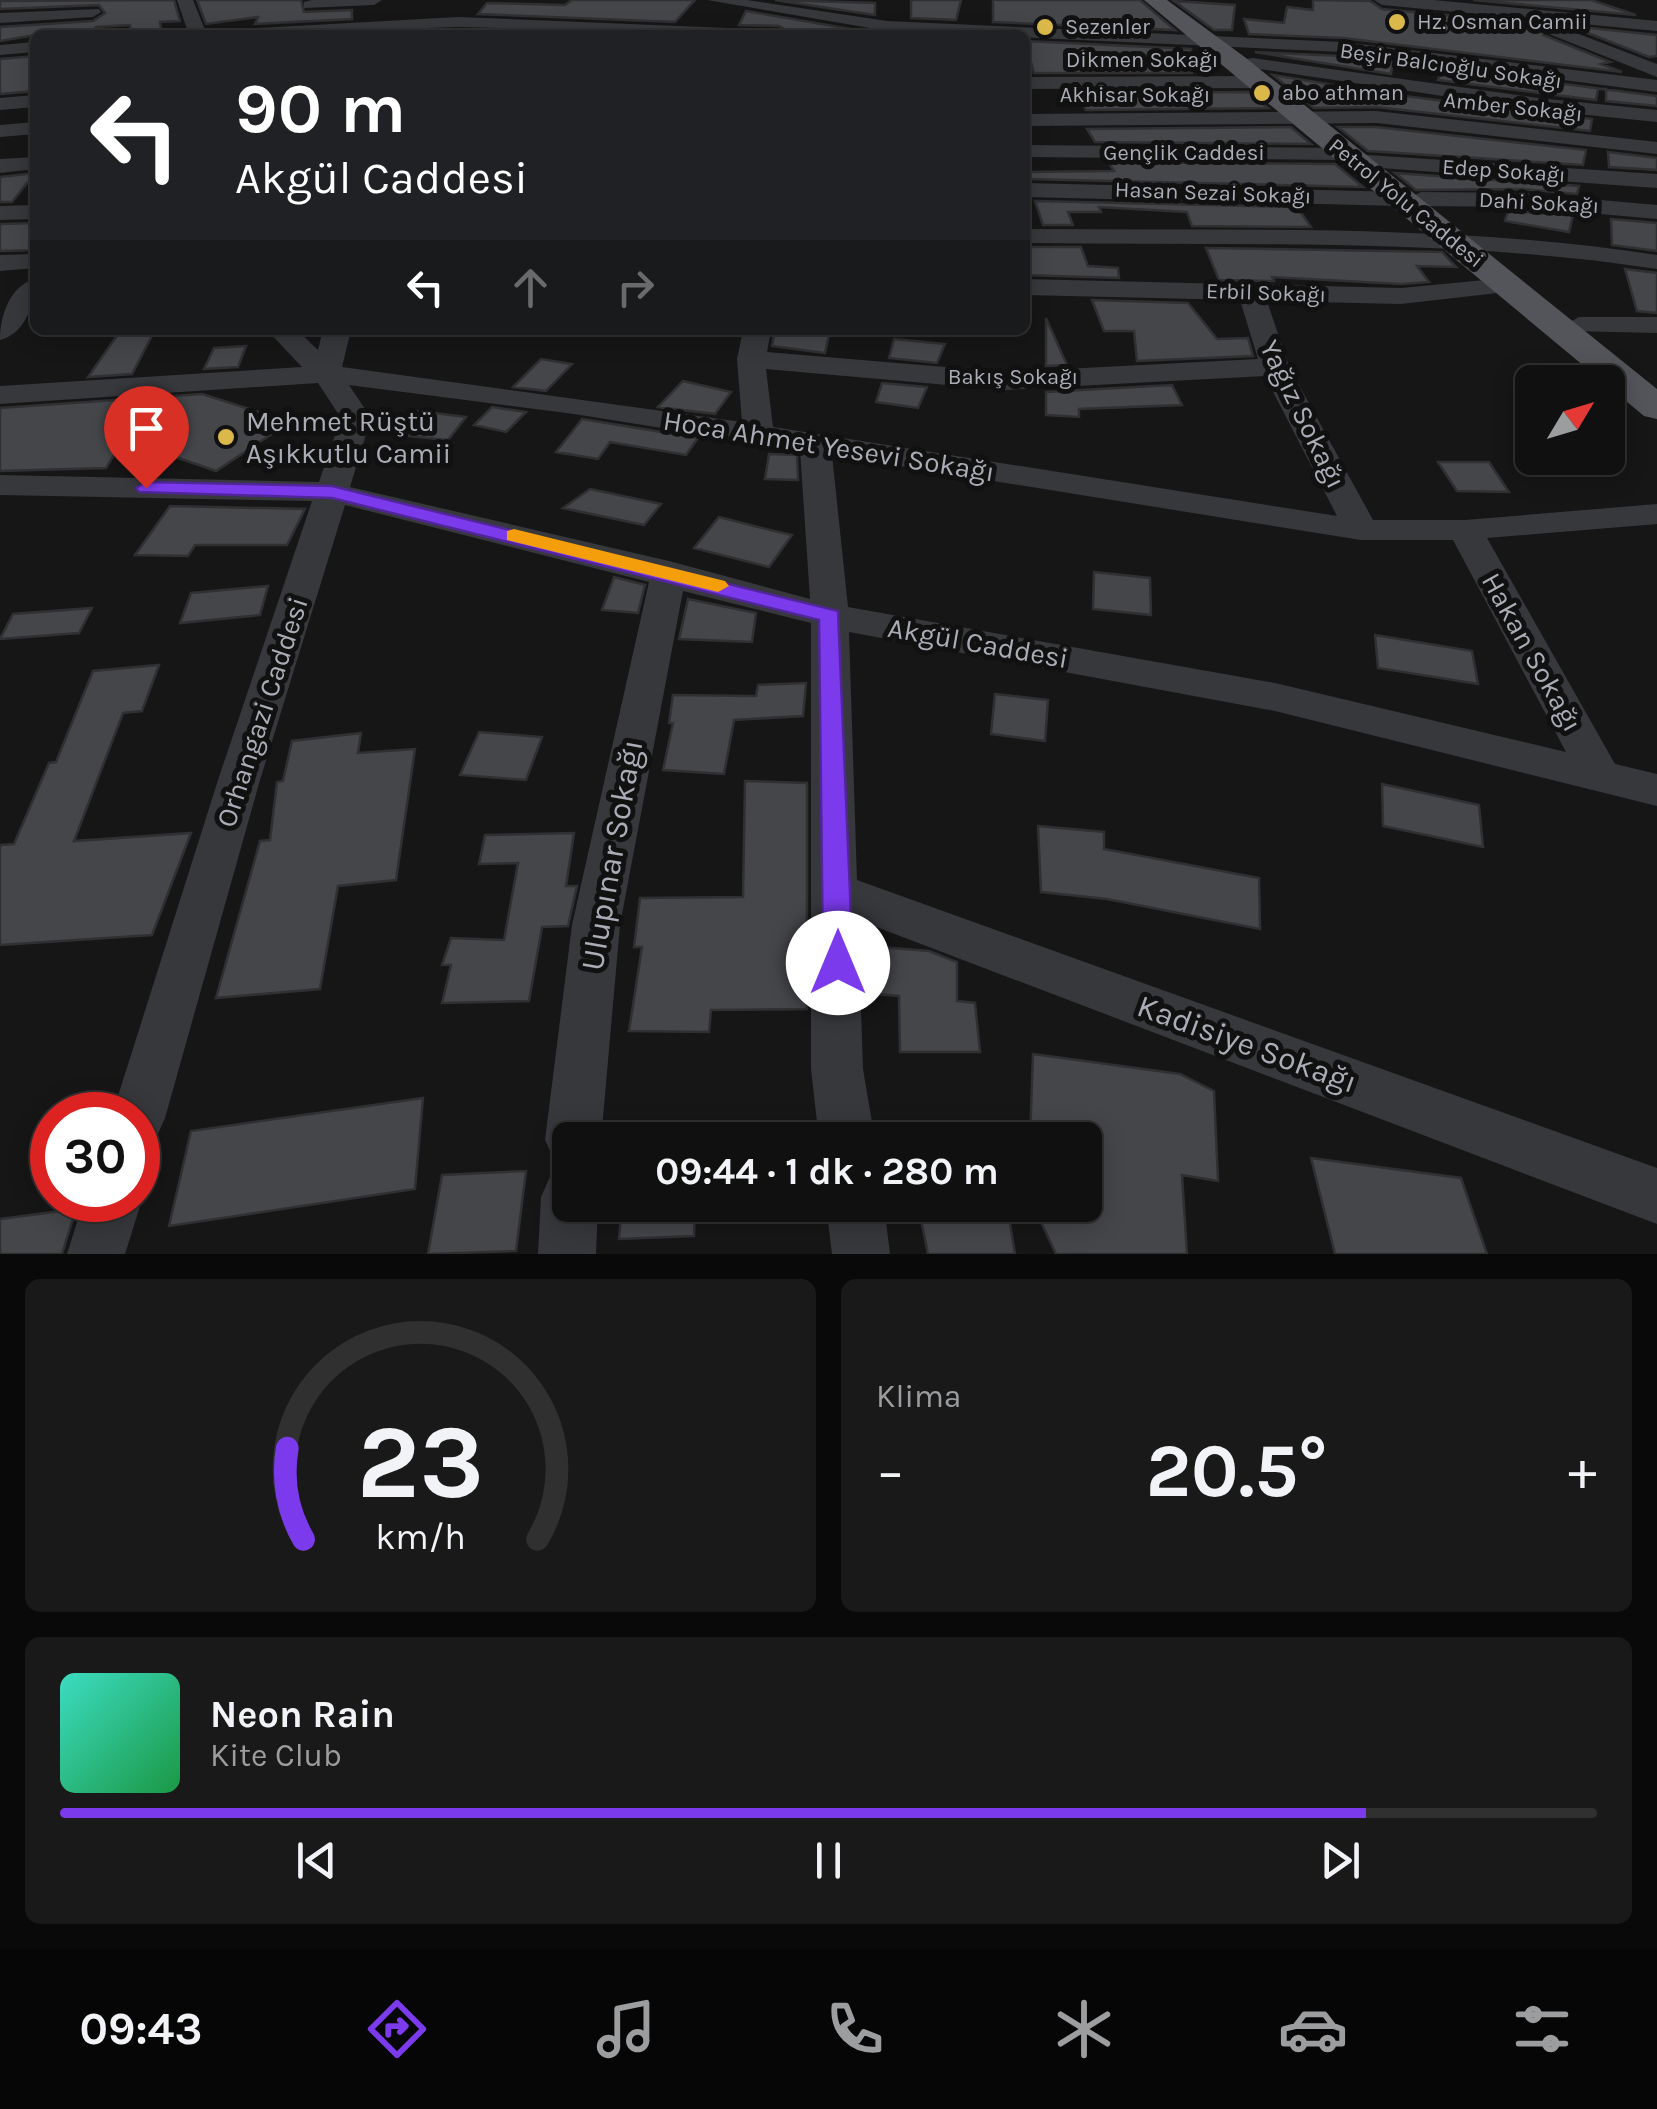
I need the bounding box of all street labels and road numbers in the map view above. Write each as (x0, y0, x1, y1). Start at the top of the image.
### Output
street label: Beşir Balcıoğlu Sokağı (1338, 38, 1564, 94)
street label: Dikmen Sokağı (1066, 47, 1218, 73)
street label: Akhisar Sokağı (1060, 82, 1210, 108)
street label: Amber Sokağı (1442, 87, 1584, 127)
street label: Petrol Yolu Caddesi (1323, 133, 1489, 273)
street label: Gençlik Caddesi (1103, 140, 1265, 166)
street label: Edep Sokağı (1441, 154, 1567, 188)
street label: Hasan Sezai Sokağı (1114, 177, 1312, 209)
street label: Dahi Sokağı (1478, 187, 1600, 219)
street label: Erbil Sokağı (1206, 278, 1326, 308)
street label: Yağız Sokağı (1253, 335, 1353, 493)
street label: Bakış Sokağı (948, 364, 1078, 390)
street label: Hoca Ahmet Yesevi Sokağı (661, 404, 997, 488)
street label: Hakan Sokağı (1475, 567, 1589, 737)
street label: Orhangazi Caddesi (209, 593, 315, 831)
street label: Akgül Caddesi (885, 611, 1071, 675)
street label: Ulupınar Sokağı (573, 737, 651, 973)
street label: Kadisiye Sokağı (1132, 987, 1362, 1101)

